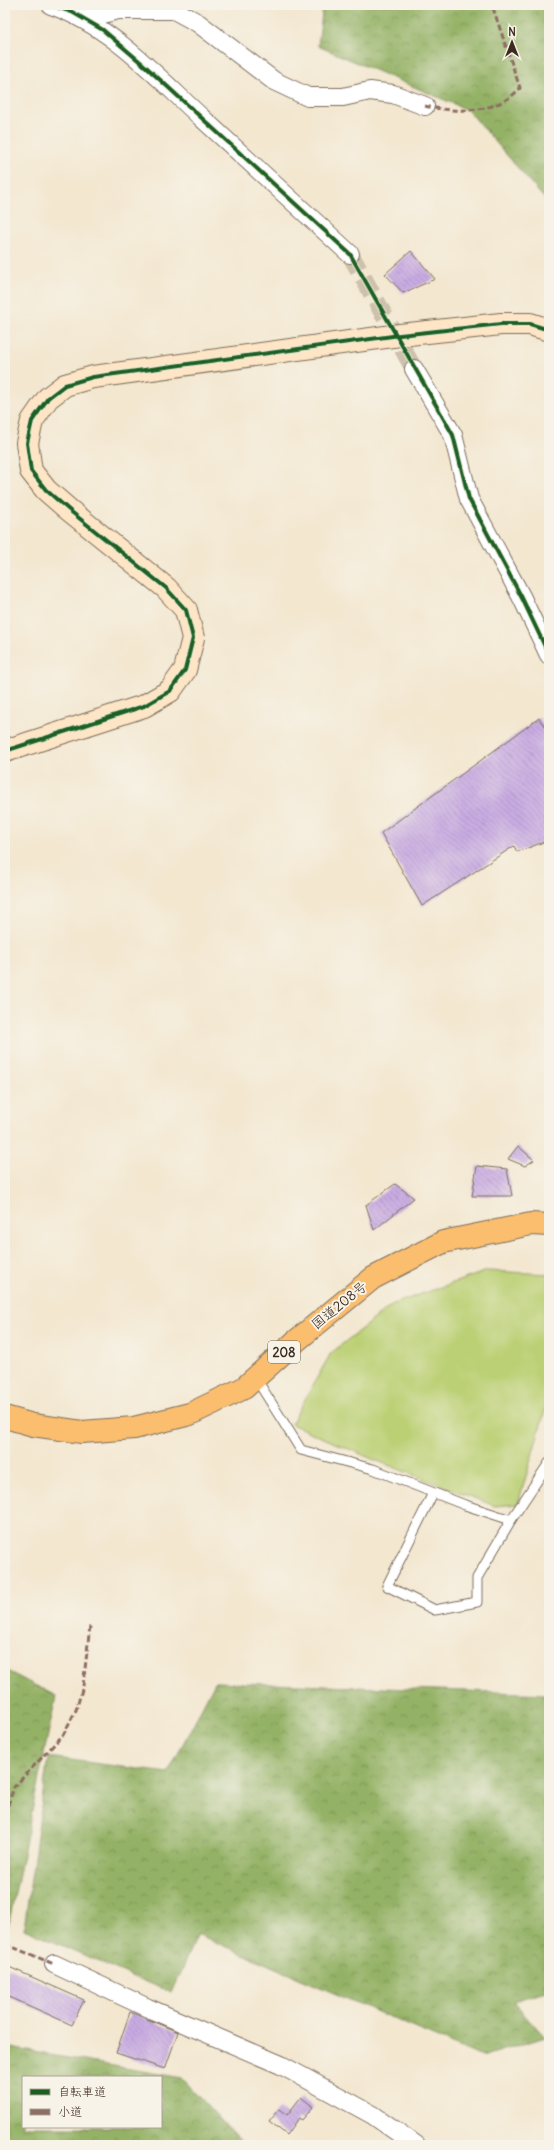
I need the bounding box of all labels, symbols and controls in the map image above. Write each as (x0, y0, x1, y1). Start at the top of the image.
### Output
north arrow (492, 22, 532, 62)
text: N (508, 25, 516, 39)
street label: 国道208号 (307, 1277, 371, 1333)
road number: 208 (268, 1341, 300, 1363)
legend (22, 2076, 162, 2128)
text: 自転車道 (58, 2084, 106, 2099)
text: 小道 (58, 2104, 82, 2119)

